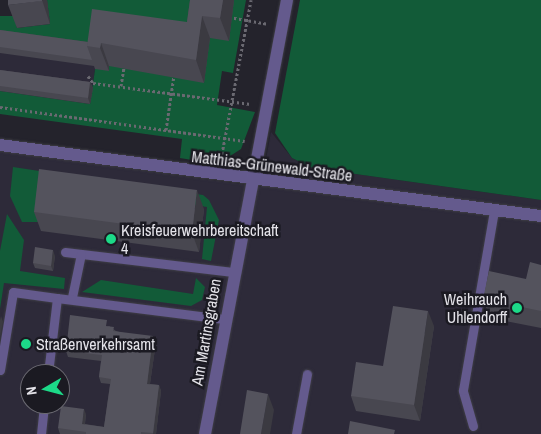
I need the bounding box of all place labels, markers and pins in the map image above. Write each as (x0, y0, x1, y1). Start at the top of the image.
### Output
place label: Kreisfeuerwehrbereitschaft 4 (121, 220, 279, 258)
marker: Kreisfeuerwehrbereitschaft 4 (105, 233, 117, 245)
place label: Weihrauch Uhlendorff (444, 289, 507, 327)
marker: Weihrauch Uhlendorff (511, 302, 523, 314)
place label: Straßenverkehrsamt (36, 334, 155, 354)
marker: Straßenverkehrsamt (20, 338, 32, 350)

